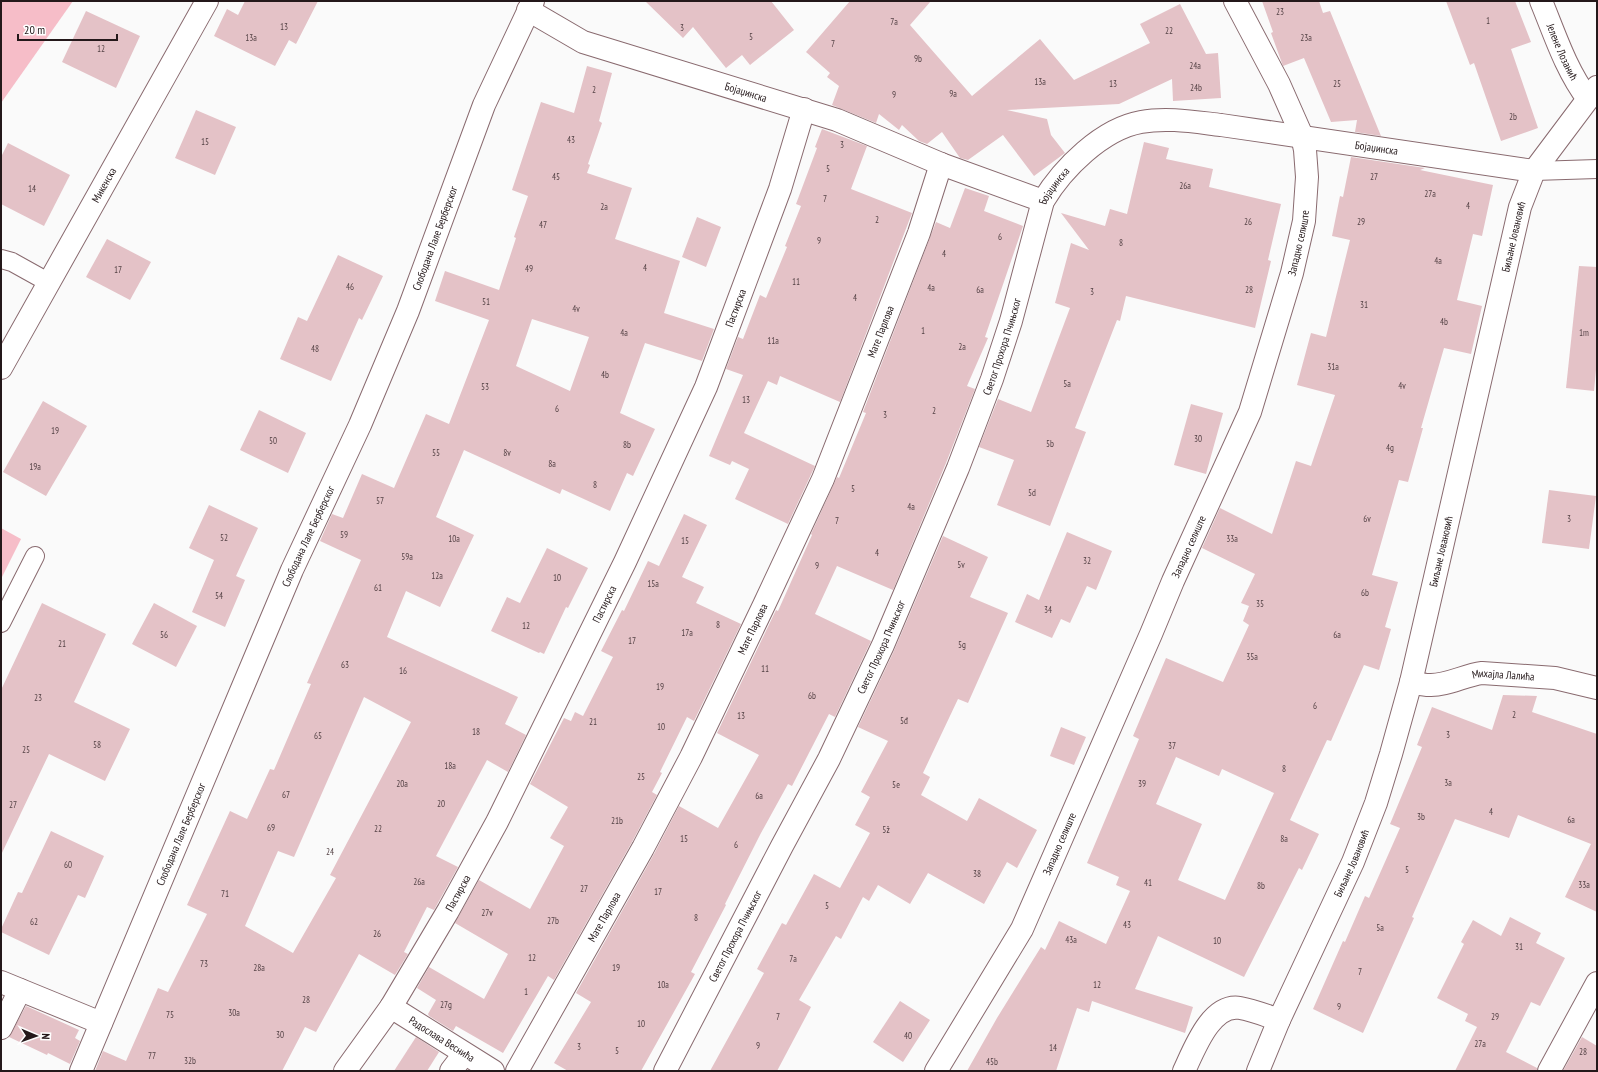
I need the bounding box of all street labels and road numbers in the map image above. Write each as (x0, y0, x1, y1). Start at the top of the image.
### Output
street label: Јелене Лозанић (1543, 20, 1581, 83)
street label: Бојаџинска (723, 79, 769, 105)
street label: Бојаџинска (1354, 138, 1399, 158)
street label: Бојаџинска (1035, 164, 1072, 206)
street label: Микенска (88, 165, 119, 205)
street label: Слободана Лале Берберског (409, 184, 461, 292)
street label: Биљане Јовановић (1498, 199, 1529, 273)
street label: Западно селиште (1284, 209, 1312, 278)
street label: Пастирска (722, 287, 749, 329)
street label: Светог Прохора Пчињског (979, 296, 1024, 397)
street label: Мате Парлова (864, 304, 897, 360)
street label: Слободана Лале Берберског (279, 483, 338, 589)
street label: Западно селиште (1168, 513, 1209, 580)
street label: Биљане Јовановић (1426, 514, 1456, 588)
street label: Пастирска (589, 583, 619, 625)
street label: Светог Прохора Пчињског (854, 597, 908, 696)
street label: Мате Парлова (734, 601, 771, 657)
street label: Михајла Лалића (1470, 666, 1535, 684)
street label: Слободана Лале Берберског (153, 780, 209, 888)
street label: Западно селиште (1039, 810, 1079, 877)
street label: Биљане Јовановић (1331, 827, 1372, 899)
street label: Пастирска (442, 872, 474, 914)
street label: Светог Прохора Пчињског (706, 887, 765, 984)
street label: Мате Парлова (584, 890, 624, 944)
street label: Радослава Веснића (406, 1013, 477, 1065)

